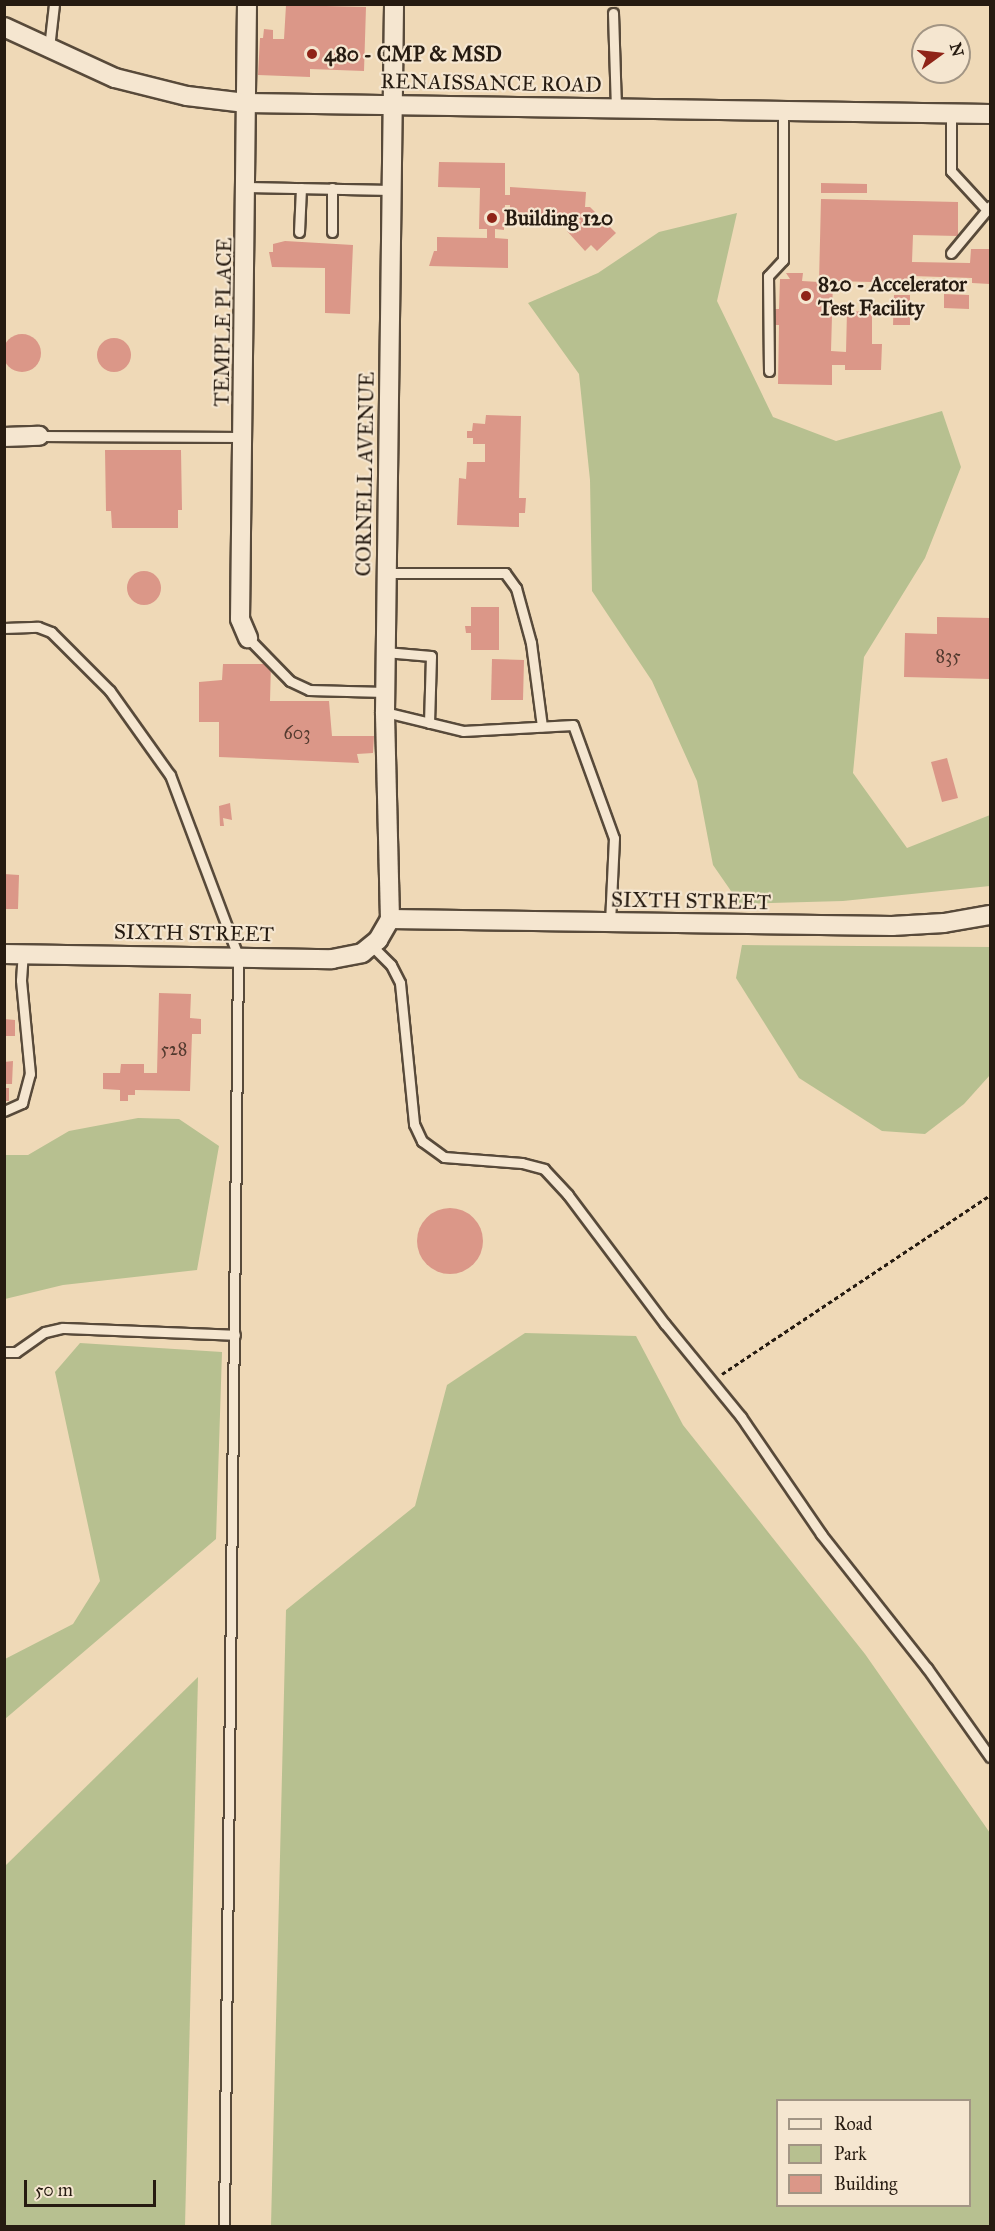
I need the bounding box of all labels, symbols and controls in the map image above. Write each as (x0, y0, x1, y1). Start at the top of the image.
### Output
north arrow (911, 24, 971, 84)
place label: 480 - CMP & MSD (324, 41, 502, 67)
text: N (946, 41, 968, 59)
marker: 480 - CMP & MSD (305, 47, 319, 61)
street label: RENAISSANCE ROAD (380, 68, 602, 98)
place label: Building 120 (504, 205, 613, 231)
marker: Building 120 (485, 211, 499, 225)
street label: TEMPLE PLACE (209, 237, 237, 407)
place label: 820 - Accelerator Test Facility (818, 271, 967, 321)
marker: 820 - Accelerator Test Facility (799, 289, 813, 303)
street label: CORNELL AVENUE (351, 371, 379, 577)
house number: 835 (935, 645, 961, 667)
house number: 603 (284, 722, 310, 744)
street label: SIXTH STREET (611, 887, 771, 915)
street label: SIXTH STREET (114, 919, 274, 947)
house number: 528 (161, 1038, 187, 1060)
legend (776, 2099, 971, 2207)
text: Road (834, 2113, 872, 2135)
text: Park (834, 2143, 867, 2165)
scale bar (27, 2168, 159, 2206)
text: Building (834, 2173, 897, 2195)
text: 50 m (35, 2179, 73, 2201)

